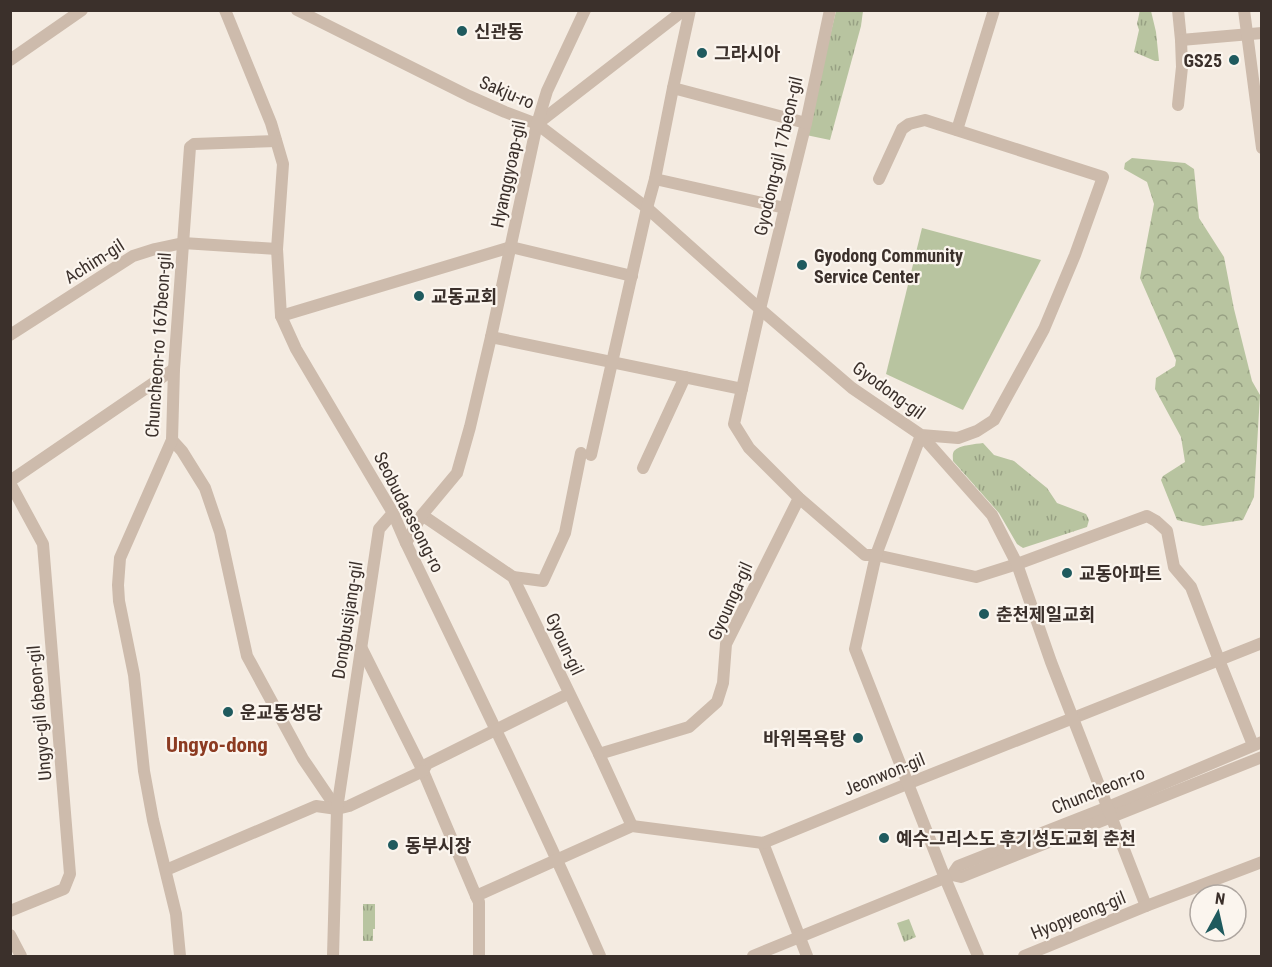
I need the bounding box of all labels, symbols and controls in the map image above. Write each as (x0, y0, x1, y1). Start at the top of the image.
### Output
place label: 신관동 (474, 21, 524, 42)
marker: 신관동 (455, 24, 469, 38)
place label: 그라시아 (714, 43, 781, 64)
marker: 그라시아 (695, 46, 709, 60)
place label: GS25 (1184, 50, 1222, 71)
marker: GS25 (1227, 53, 1241, 67)
street label: Sakju-ro (476, 71, 538, 113)
street label: Gyodong-gil 17beon-gil (749, 74, 807, 238)
street label: Hyanggyoap-gil (486, 118, 530, 230)
street label: Achim-gil (60, 234, 128, 288)
place label: Gyodong Community Service Center (814, 245, 963, 287)
street label: Chuncheon-ro 167beon-gil (141, 252, 175, 438)
marker: Gyodong Community Service Center (795, 258, 809, 272)
place label: 교동교회 (431, 286, 497, 307)
marker: 교동교회 (412, 289, 426, 303)
street label: Gyodong-gil (849, 357, 929, 423)
street label: Seobudaeseong-ro (370, 448, 448, 576)
street label: Gyounga-gil (703, 559, 757, 643)
street label: Dongbusijang-gil (327, 560, 367, 680)
place label: 교동아파트 (1079, 563, 1162, 584)
marker: 교동아파트 (1060, 566, 1074, 580)
place label: 춘천제일교회 (996, 604, 1095, 625)
marker: 춘천제일교회 (977, 607, 991, 621)
street label: Gyoun-gil (542, 610, 588, 678)
street label: Ungyo-gil 6beon-gil (23, 645, 55, 781)
place label: 운교동성당 (240, 702, 323, 723)
marker: 운교동성당 (221, 705, 235, 719)
place label: 바위목욕탕 (763, 728, 846, 749)
marker: 바위목욕탕 (851, 731, 865, 745)
district label: Ungyo-dong (166, 733, 268, 757)
street label: Jeonwon-gil (840, 748, 928, 800)
street label: Chuncheon-ro (1048, 762, 1148, 818)
place label: 예수그리스도 후기성도교회 춘천 (896, 828, 1136, 849)
marker: 예수그리스도 후기성도교회 춘천 (877, 831, 891, 845)
place label: 동부시장 (405, 835, 472, 856)
marker: 동부시장 (386, 838, 400, 852)
north arrow (1188, 883, 1248, 943)
street label: Hyopyeong-gil (1028, 886, 1128, 944)
text: N (1214, 889, 1226, 909)

